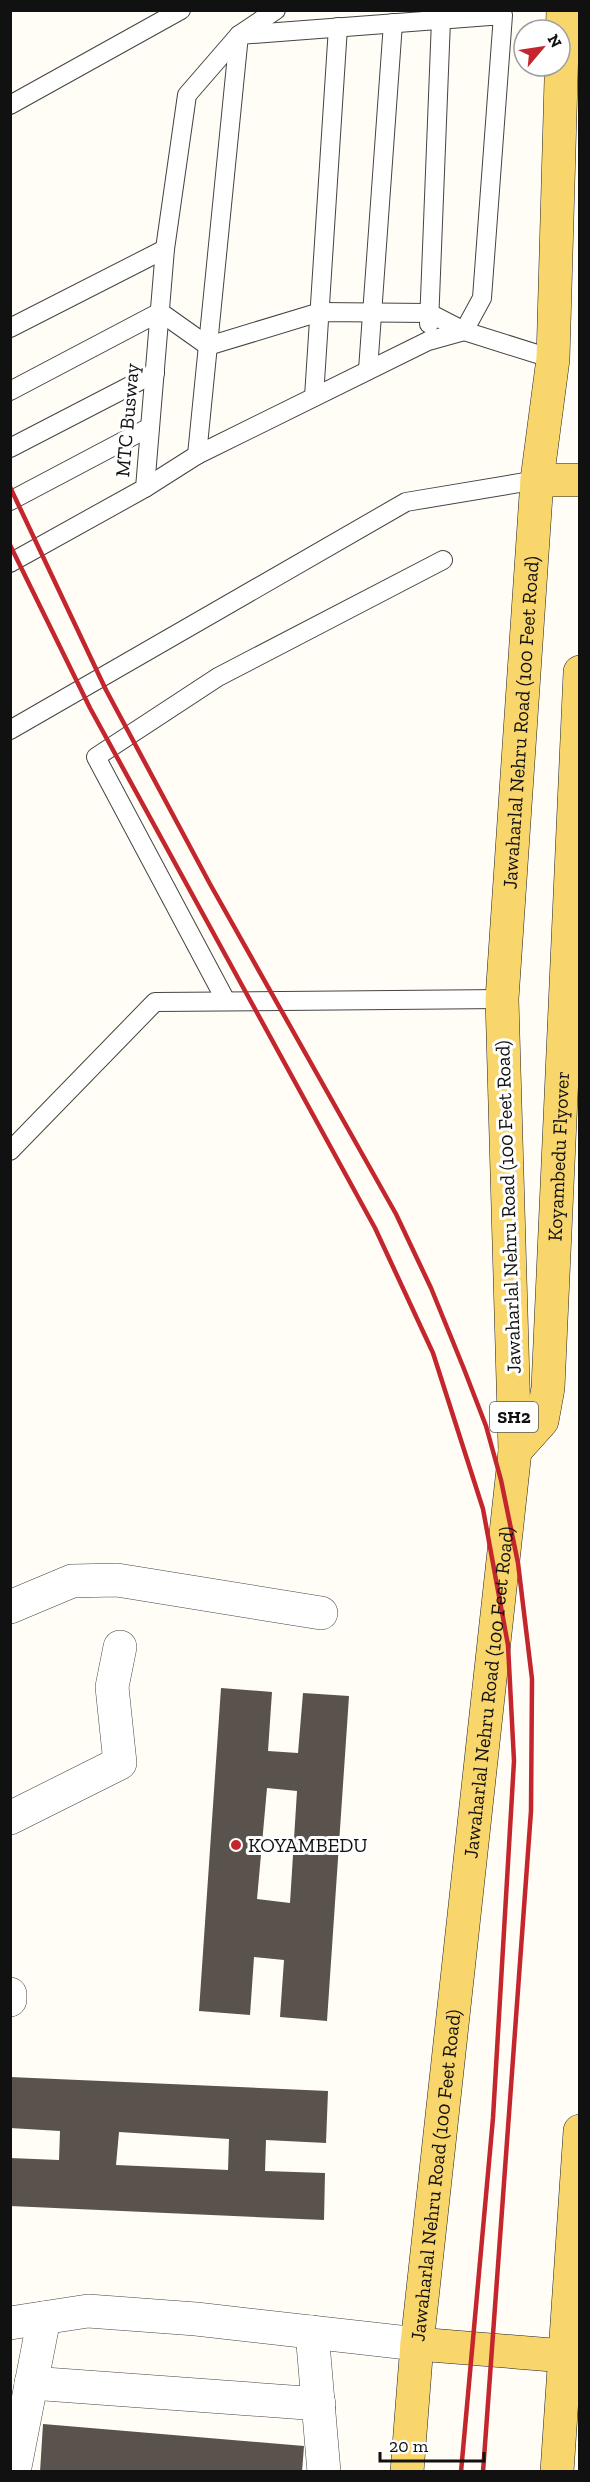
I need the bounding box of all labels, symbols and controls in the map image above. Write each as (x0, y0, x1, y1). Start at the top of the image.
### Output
north arrow (512, 18, 572, 78)
text: N (543, 31, 566, 51)
street label: MTC Busway (110, 361, 144, 478)
street label: Jawaharlal Nehru Road (100 Feet Road) (497, 555, 544, 890)
street label: Jawaharlal Nehru Road (100 Feet Road) (490, 1040, 526, 1374)
street label: Koyambedu Flyover (543, 1071, 574, 1242)
road number: SH2 (490, 1402, 538, 1432)
street label: Jawaharlal Nehru Road (100 Feet Road) (458, 1525, 519, 1859)
place label: KOYAMBEDU (248, 1833, 368, 1857)
marker: KOYAMBEDU (229, 1838, 243, 1852)
street label: Jawaharlal Nehru Road (100 Feet Road) (405, 2008, 466, 2343)
scale bar (380, 2425, 484, 2463)
text: 20 m (389, 2435, 429, 2457)

